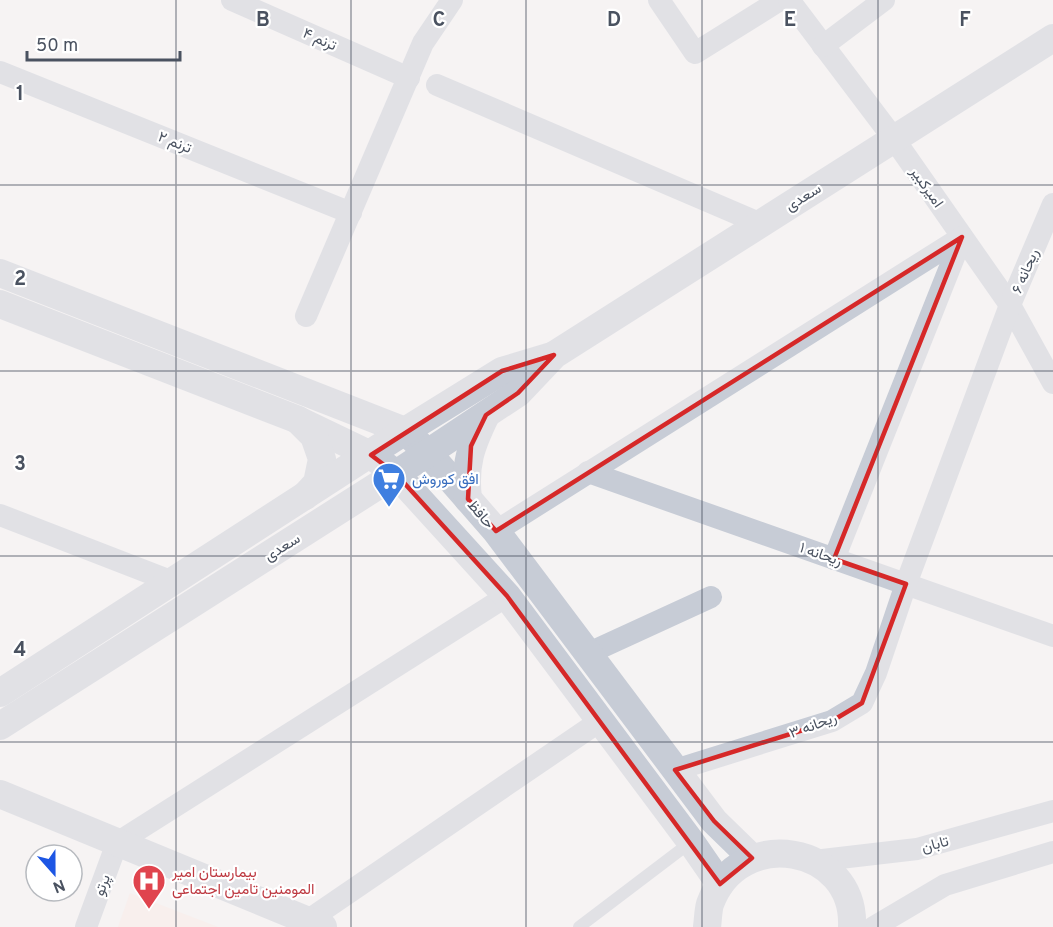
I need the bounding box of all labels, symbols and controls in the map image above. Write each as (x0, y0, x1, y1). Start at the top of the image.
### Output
text: B (256, 8, 270, 34)
text: C (433, 8, 445, 34)
text: D (607, 8, 621, 34)
text: E (784, 8, 796, 34)
text: F (959, 8, 971, 34)
scale bar (27, 24, 180, 62)
street label: ترنم ۴ (299, 25, 340, 56)
text: 50 m (36, 35, 78, 58)
text: 1 (16, 82, 24, 108)
street label: ترنم ۲ (155, 128, 194, 159)
street label: امیرکبیر (904, 163, 947, 212)
street label: سعدی (782, 180, 825, 217)
street label: ریحانه ۶ (1008, 246, 1044, 297)
text: 2 (14, 267, 26, 293)
text: 3 (14, 452, 26, 478)
supermarket icon: افق کوروش (371, 461, 407, 508)
place label: افق کوروش (412, 471, 479, 490)
street label: حافظ (462, 497, 498, 533)
street label: سعدی (261, 530, 304, 567)
street label: ریحانه ۱ (797, 539, 844, 572)
text: 4 (14, 638, 26, 664)
street label: ریحانه ۳ (787, 709, 840, 744)
street label: تابان (920, 833, 951, 858)
north arrow (24, 843, 84, 903)
hospital icon: بیمارستان امیر المومنین تامین اجتماعی (131, 863, 167, 910)
place label: بیمارستان امیر المومنین تامین اجتماعی (171, 864, 315, 900)
street label: پرتو (91, 872, 116, 899)
text: N (50, 874, 68, 897)

